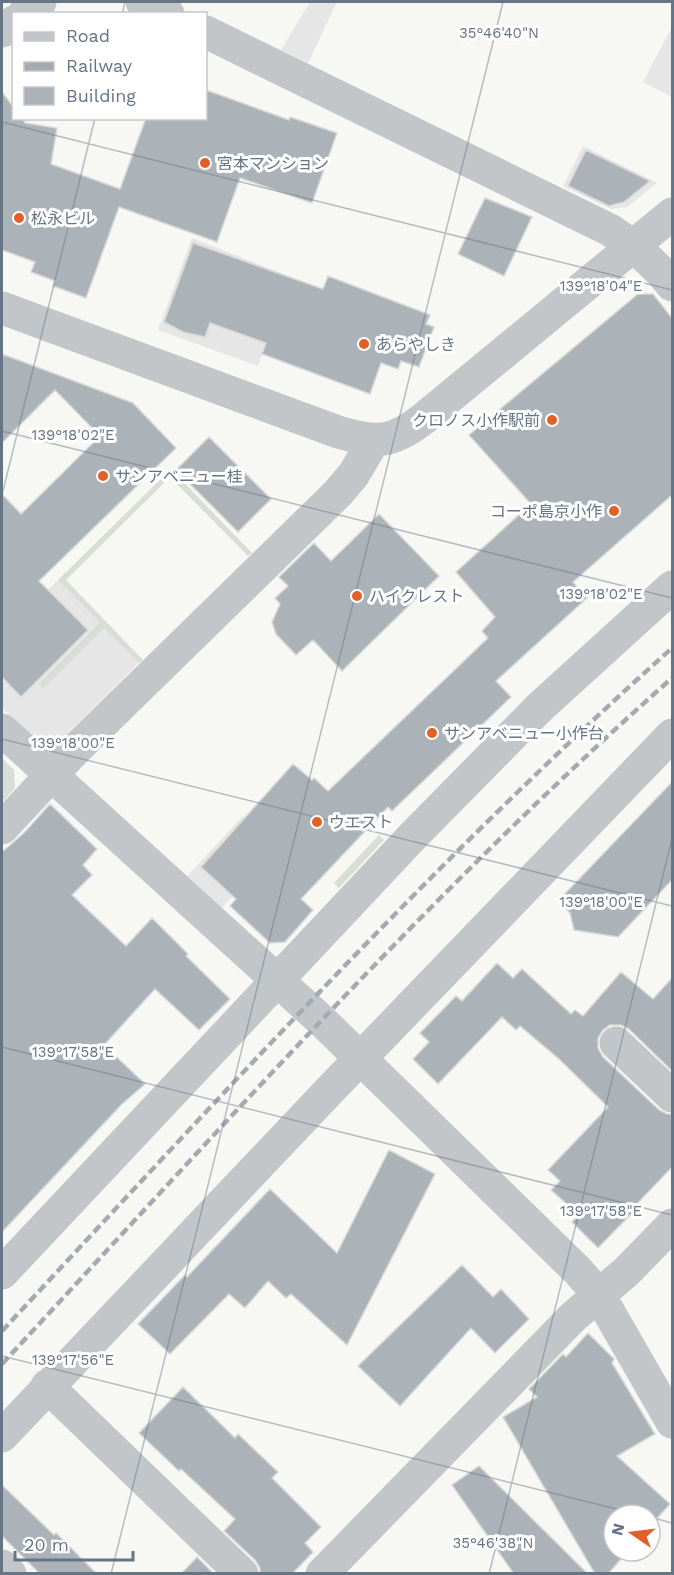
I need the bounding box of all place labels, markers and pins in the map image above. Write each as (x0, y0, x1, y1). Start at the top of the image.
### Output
place label: 宮本マンション (217, 154, 329, 173)
marker: 宮本マンション (198, 156, 212, 170)
place label: 松永ビル (31, 209, 95, 228)
marker: 松永ビル (12, 211, 26, 225)
place label: あらやしき (376, 335, 456, 354)
marker: あらやしき (357, 337, 371, 351)
place label: クロノス小作駅前 (412, 411, 540, 430)
marker: クロノス小作駅前 (545, 413, 559, 427)
place label: サンアベニュー桂 (115, 467, 243, 486)
marker: サンアベニュー桂 (96, 469, 110, 483)
place label: コーポ島京小作 (490, 502, 602, 521)
marker: コーポ島京小作 (607, 504, 621, 518)
place label: ハイクレスト (369, 587, 464, 606)
marker: ハイクレスト (350, 589, 364, 603)
place label: サンアベニュー小作台 (444, 724, 604, 743)
marker: サンアベニュー小作台 (425, 726, 439, 740)
place label: ウエスト (329, 813, 393, 832)
marker: ウエスト (310, 815, 324, 829)

